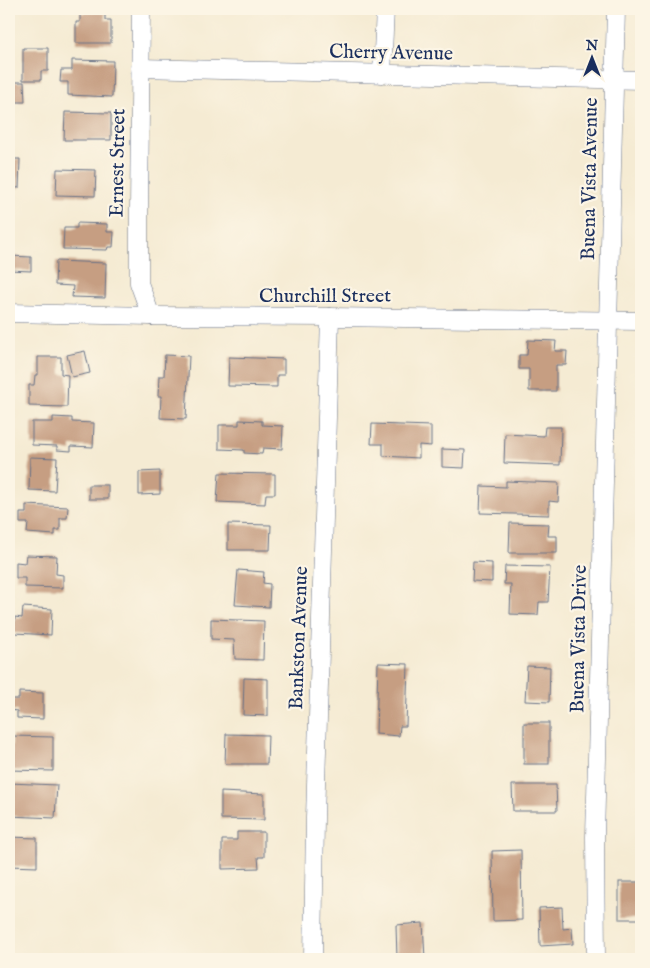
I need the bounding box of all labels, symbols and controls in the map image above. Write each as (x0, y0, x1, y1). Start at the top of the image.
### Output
north arrow (568, 32, 618, 82)
text: N (585, 37, 598, 55)
street label: Cherry Avenue (329, 39, 453, 67)
street label: Buena Vista Avenue (576, 97, 604, 261)
street label: Ernest Street (105, 108, 131, 218)
street label: Churchill Street (259, 284, 391, 309)
street label: Buena Vista Drive (565, 565, 593, 713)
street label: Bankston Avenue (284, 566, 314, 710)

